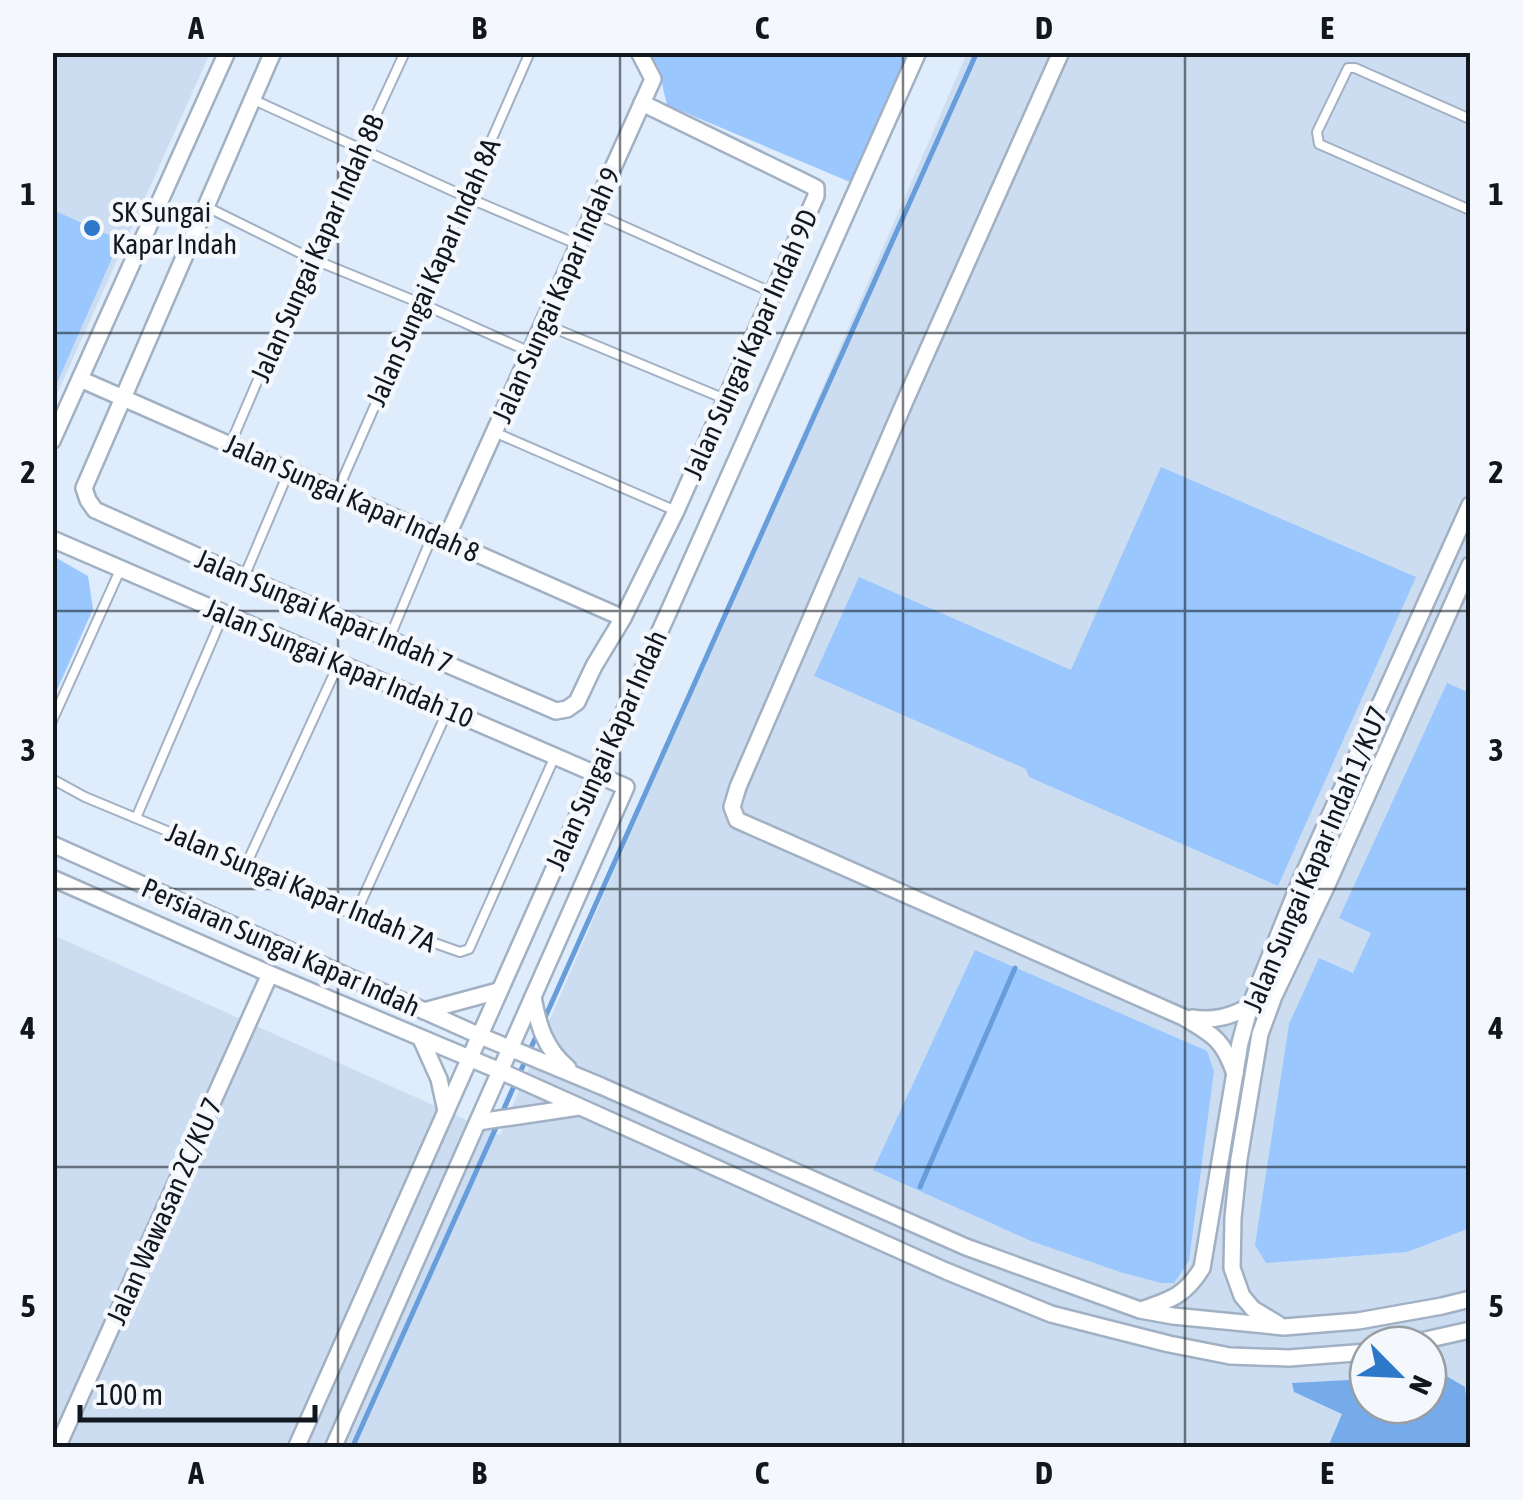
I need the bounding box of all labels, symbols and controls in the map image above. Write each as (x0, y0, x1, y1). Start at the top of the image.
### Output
text: A (187, 9, 204, 46)
text: B (471, 9, 487, 46)
text: C (755, 9, 770, 46)
text: D (1035, 9, 1053, 46)
text: E (1320, 9, 1334, 46)
street label: Jalan Sungai Kapar Indah 8B (244, 110, 390, 386)
street label: Jalan Sungai Kapar Indah 8A (360, 133, 507, 411)
street label: Jalan Sungai Kapar Indah 9 (485, 163, 627, 427)
text: 1 (20, 175, 36, 212)
text: 1 (1488, 175, 1504, 212)
place label: SK Sungai Kapar Indah (112, 196, 237, 260)
street label: Jalan Sungai Kapar Indah 9D (676, 204, 824, 484)
marker: SK Sungai Kapar Indah (81, 217, 103, 239)
street label: Jalan Sungai Kapar Indah 8 (220, 427, 484, 569)
text: 2 (20, 453, 36, 490)
text: 2 (1488, 453, 1504, 490)
street label: Jalan Sungai Kapar Indah 7 (191, 542, 457, 680)
street label: Jalan Sungai Kapar Indah 10 (200, 592, 478, 734)
street label: Jalan Sungai Kapar Indah (539, 625, 673, 875)
street label: Jalan Sungai Kapar Indah 1/KU7 (1236, 702, 1394, 1016)
text: 3 (20, 731, 36, 768)
text: 3 (1488, 731, 1504, 768)
street label: Jalan Sungai Kapar Indah 7A (162, 816, 441, 958)
street label: Persiaran Sungai Kapar Indah (137, 871, 425, 1023)
text: 4 (19, 1009, 36, 1046)
text: 4 (1487, 1009, 1504, 1046)
street label: Jalan Wawasan 2C/KU 7 (100, 1093, 228, 1329)
text: 5 (20, 1287, 36, 1324)
text: 5 (1488, 1287, 1504, 1324)
north arrow (1348, 1325, 1448, 1425)
scale bar (80, 1360, 315, 1422)
text: N (1403, 1371, 1439, 1399)
text: 100 m (95, 1377, 163, 1411)
text: A (187, 1454, 204, 1491)
text: B (471, 1454, 487, 1491)
text: C (755, 1454, 770, 1491)
text: D (1035, 1454, 1053, 1491)
text: E (1320, 1454, 1334, 1491)

